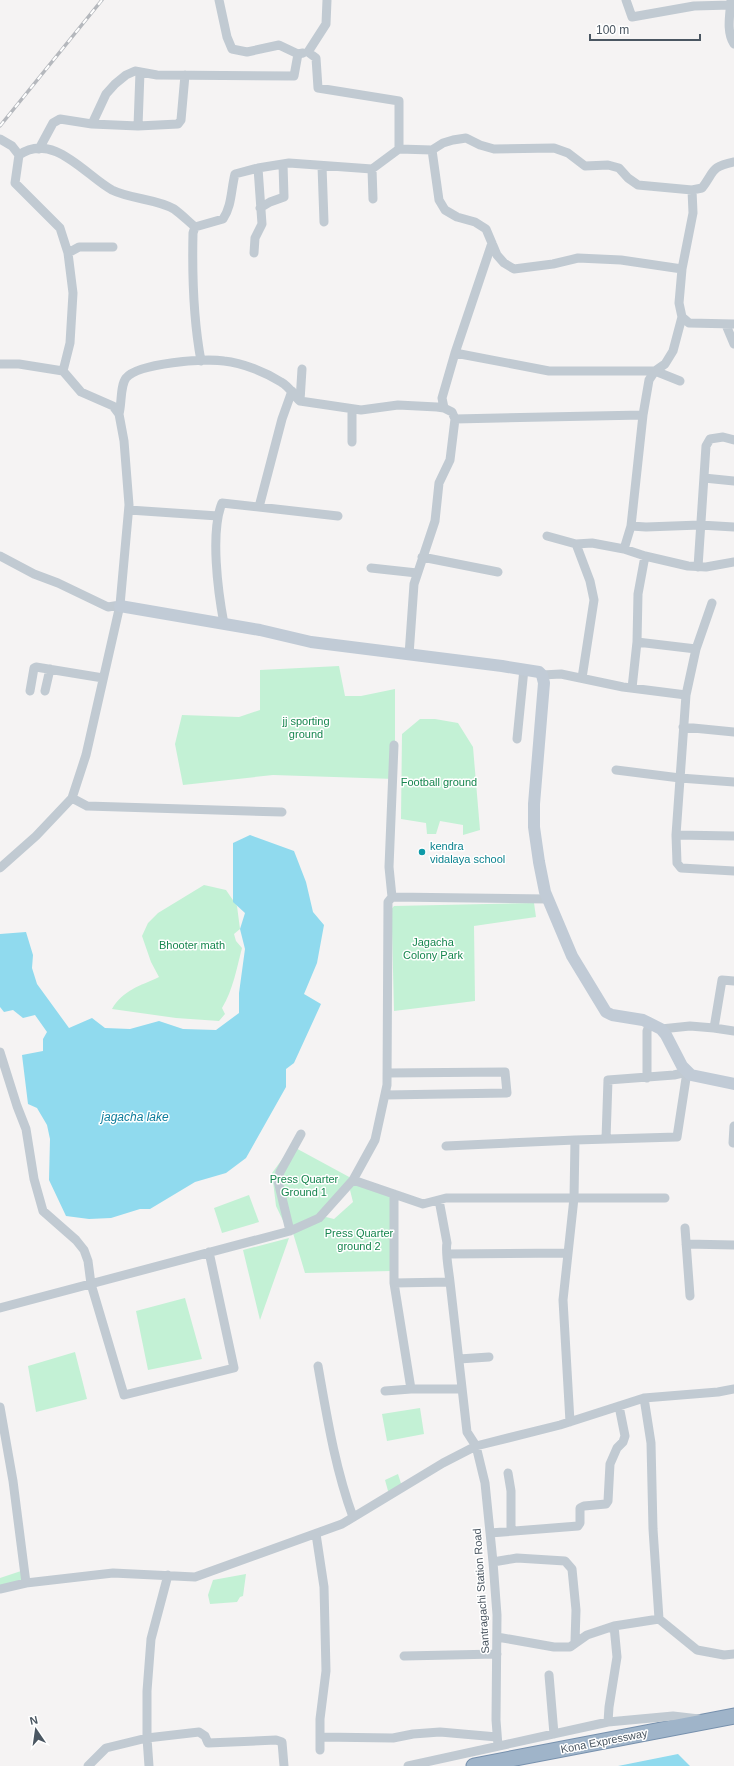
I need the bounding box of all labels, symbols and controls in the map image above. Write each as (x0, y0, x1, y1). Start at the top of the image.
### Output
scale bar (590, 16, 700, 42)
text: 100 m (596, 23, 629, 37)
park label: jj sporting ground (281, 715, 330, 740)
park label: Football ground (401, 776, 477, 788)
place label: kendra vidalaya school (430, 840, 505, 865)
marker: kendra vidalaya school (417, 847, 427, 857)
park label: Jagacha Colony Park (403, 936, 463, 961)
park label: Bhooter math (159, 939, 225, 951)
water label: jagacha lake (99, 1110, 169, 1124)
park label: Press Quarter Ground 1 (270, 1173, 339, 1198)
park label: Press Quarter ground 2 (325, 1227, 394, 1252)
street label: Santragachi Station Road (471, 1528, 491, 1654)
north arrow (16, 1710, 56, 1750)
text: N (29, 1714, 39, 1727)
street label: Kona Expressway (560, 1727, 649, 1755)

